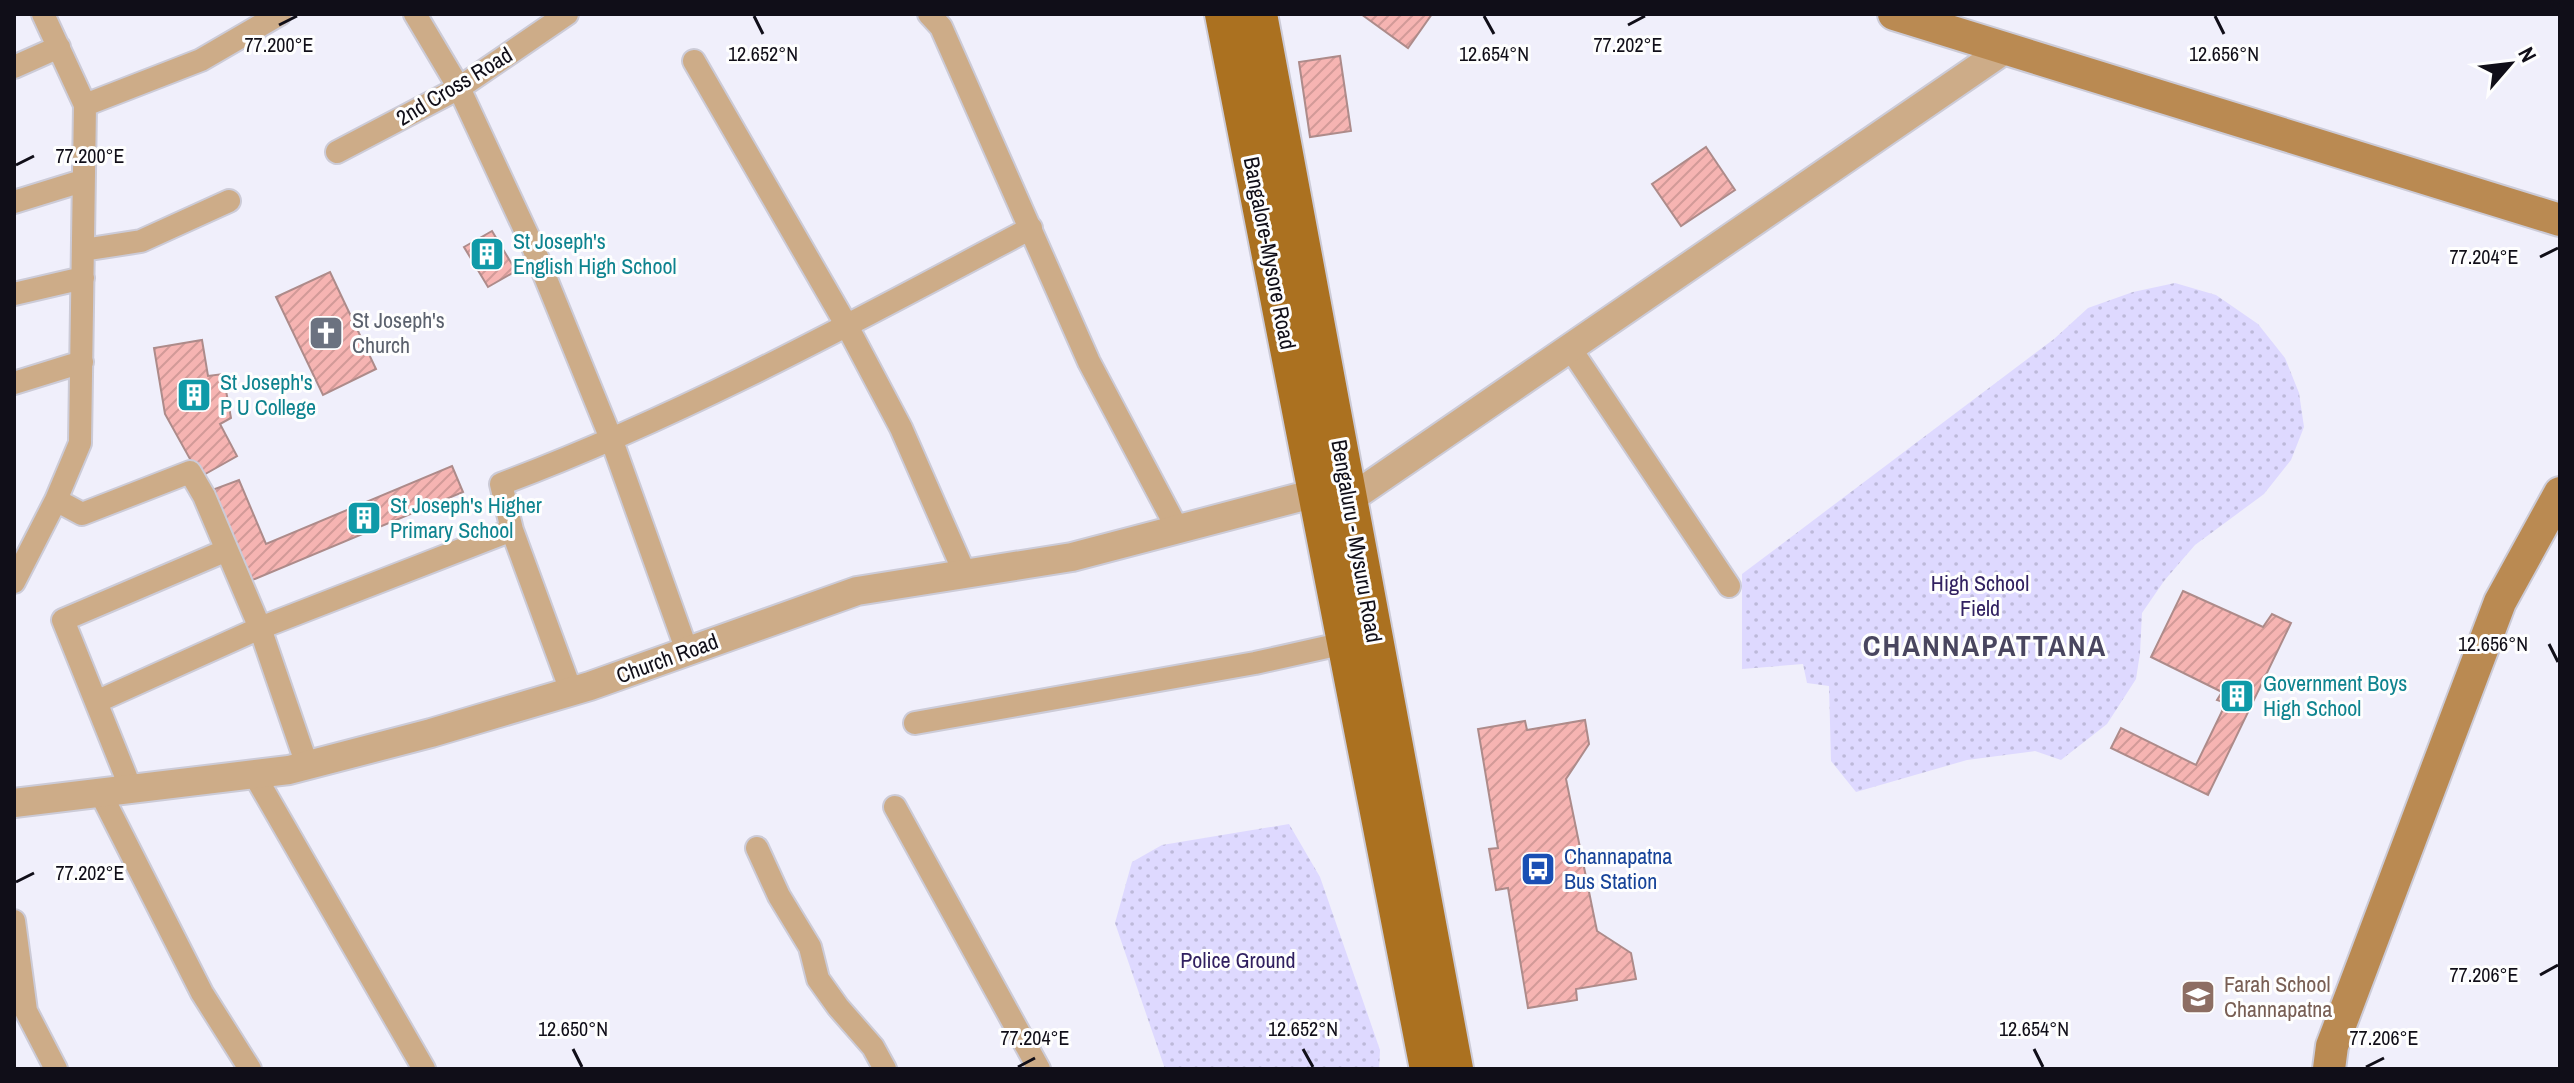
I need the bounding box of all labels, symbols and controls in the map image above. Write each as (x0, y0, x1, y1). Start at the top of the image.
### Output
north arrow (2470, 24, 2550, 104)
text: 77.200°E (244, 31, 314, 58)
text: 77.202°E (1593, 31, 1663, 58)
street label: 2nd Cross Road (390, 40, 518, 132)
text: 12.652°N (728, 40, 798, 67)
text: 12.654°N (1459, 40, 1529, 67)
text: 12.656°N (2189, 40, 2259, 67)
text: N (2511, 42, 2544, 67)
text: 77.200°E (55, 142, 125, 169)
street label: Bangalore-Mysore Road (1237, 154, 1303, 352)
place label: St Joseph's English High School (513, 226, 676, 281)
building icon: St Joseph's English High School (468, 235, 506, 273)
text: 77.204°E (2449, 243, 2519, 270)
place label: St Joseph's Church (352, 305, 445, 360)
church icon: St Joseph's Church (307, 314, 345, 352)
place label: St Joseph's P U College (220, 367, 316, 422)
building icon: St Joseph's P U College (175, 376, 213, 414)
street label: Bengaluru - Mysuru Road (1324, 437, 1390, 645)
place label: St Joseph's Higher Primary School (390, 490, 542, 545)
building icon: St Joseph's Higher Primary School (345, 499, 383, 537)
park label: High School Field (1931, 568, 2029, 623)
district label: CHANNAPATTANA (1863, 625, 2107, 665)
street label: Church Road (612, 626, 722, 690)
text: 12.656°N (2458, 630, 2528, 657)
place label: Government Boys High School (2263, 668, 2407, 723)
building icon: Government Boys High School (2218, 677, 2256, 715)
place label: Channapatna Bus Station (1564, 841, 1672, 896)
bus stop icon: Channapatna Bus Station (1519, 850, 1557, 888)
text: 77.202°E (55, 859, 125, 886)
park label: Police Ground (1180, 945, 1296, 975)
text: 77.206°E (2449, 961, 2519, 988)
place label: Farah School Channapatna (2224, 969, 2332, 1024)
school or university icon: Farah School Channapatna (2179, 978, 2217, 1016)
text: 12.650°N (538, 1015, 608, 1042)
text: 12.652°N (1268, 1015, 1338, 1042)
text: 12.654°N (1999, 1015, 2069, 1042)
text: 77.204°E (1000, 1024, 1070, 1051)
text: 77.206°E (2349, 1024, 2419, 1051)

